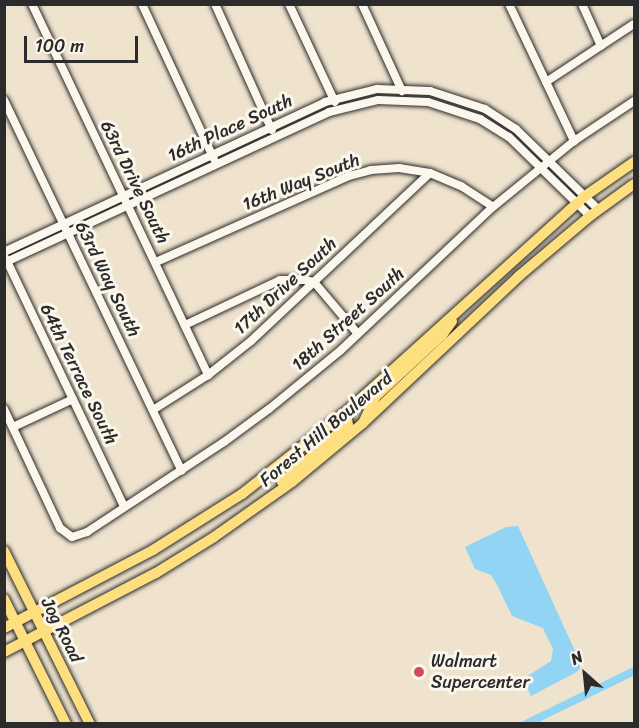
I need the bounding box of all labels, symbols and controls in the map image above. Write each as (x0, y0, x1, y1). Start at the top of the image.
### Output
scale bar (27, 24, 141, 62)
text: 100 m (35, 30, 84, 62)
street label: 16th Place South (164, 90, 296, 166)
street label: 63rd Drive South (96, 117, 174, 247)
street label: 16th Way South (239, 149, 363, 215)
street label: 63rd Way South (71, 218, 145, 340)
street label: 17th Drive South (229, 233, 341, 339)
street label: 18th Street South (287, 262, 409, 376)
street label: 64th Terrace South (35, 300, 123, 448)
street label: Forest Hill Boulevard (255, 367, 397, 491)
street label: Jog Road (36, 594, 88, 666)
text: N (565, 642, 588, 673)
north arrow (555, 644, 615, 704)
place label: Walmart Supercenter (431, 651, 530, 694)
marker: Walmart Supercenter (412, 665, 426, 679)

